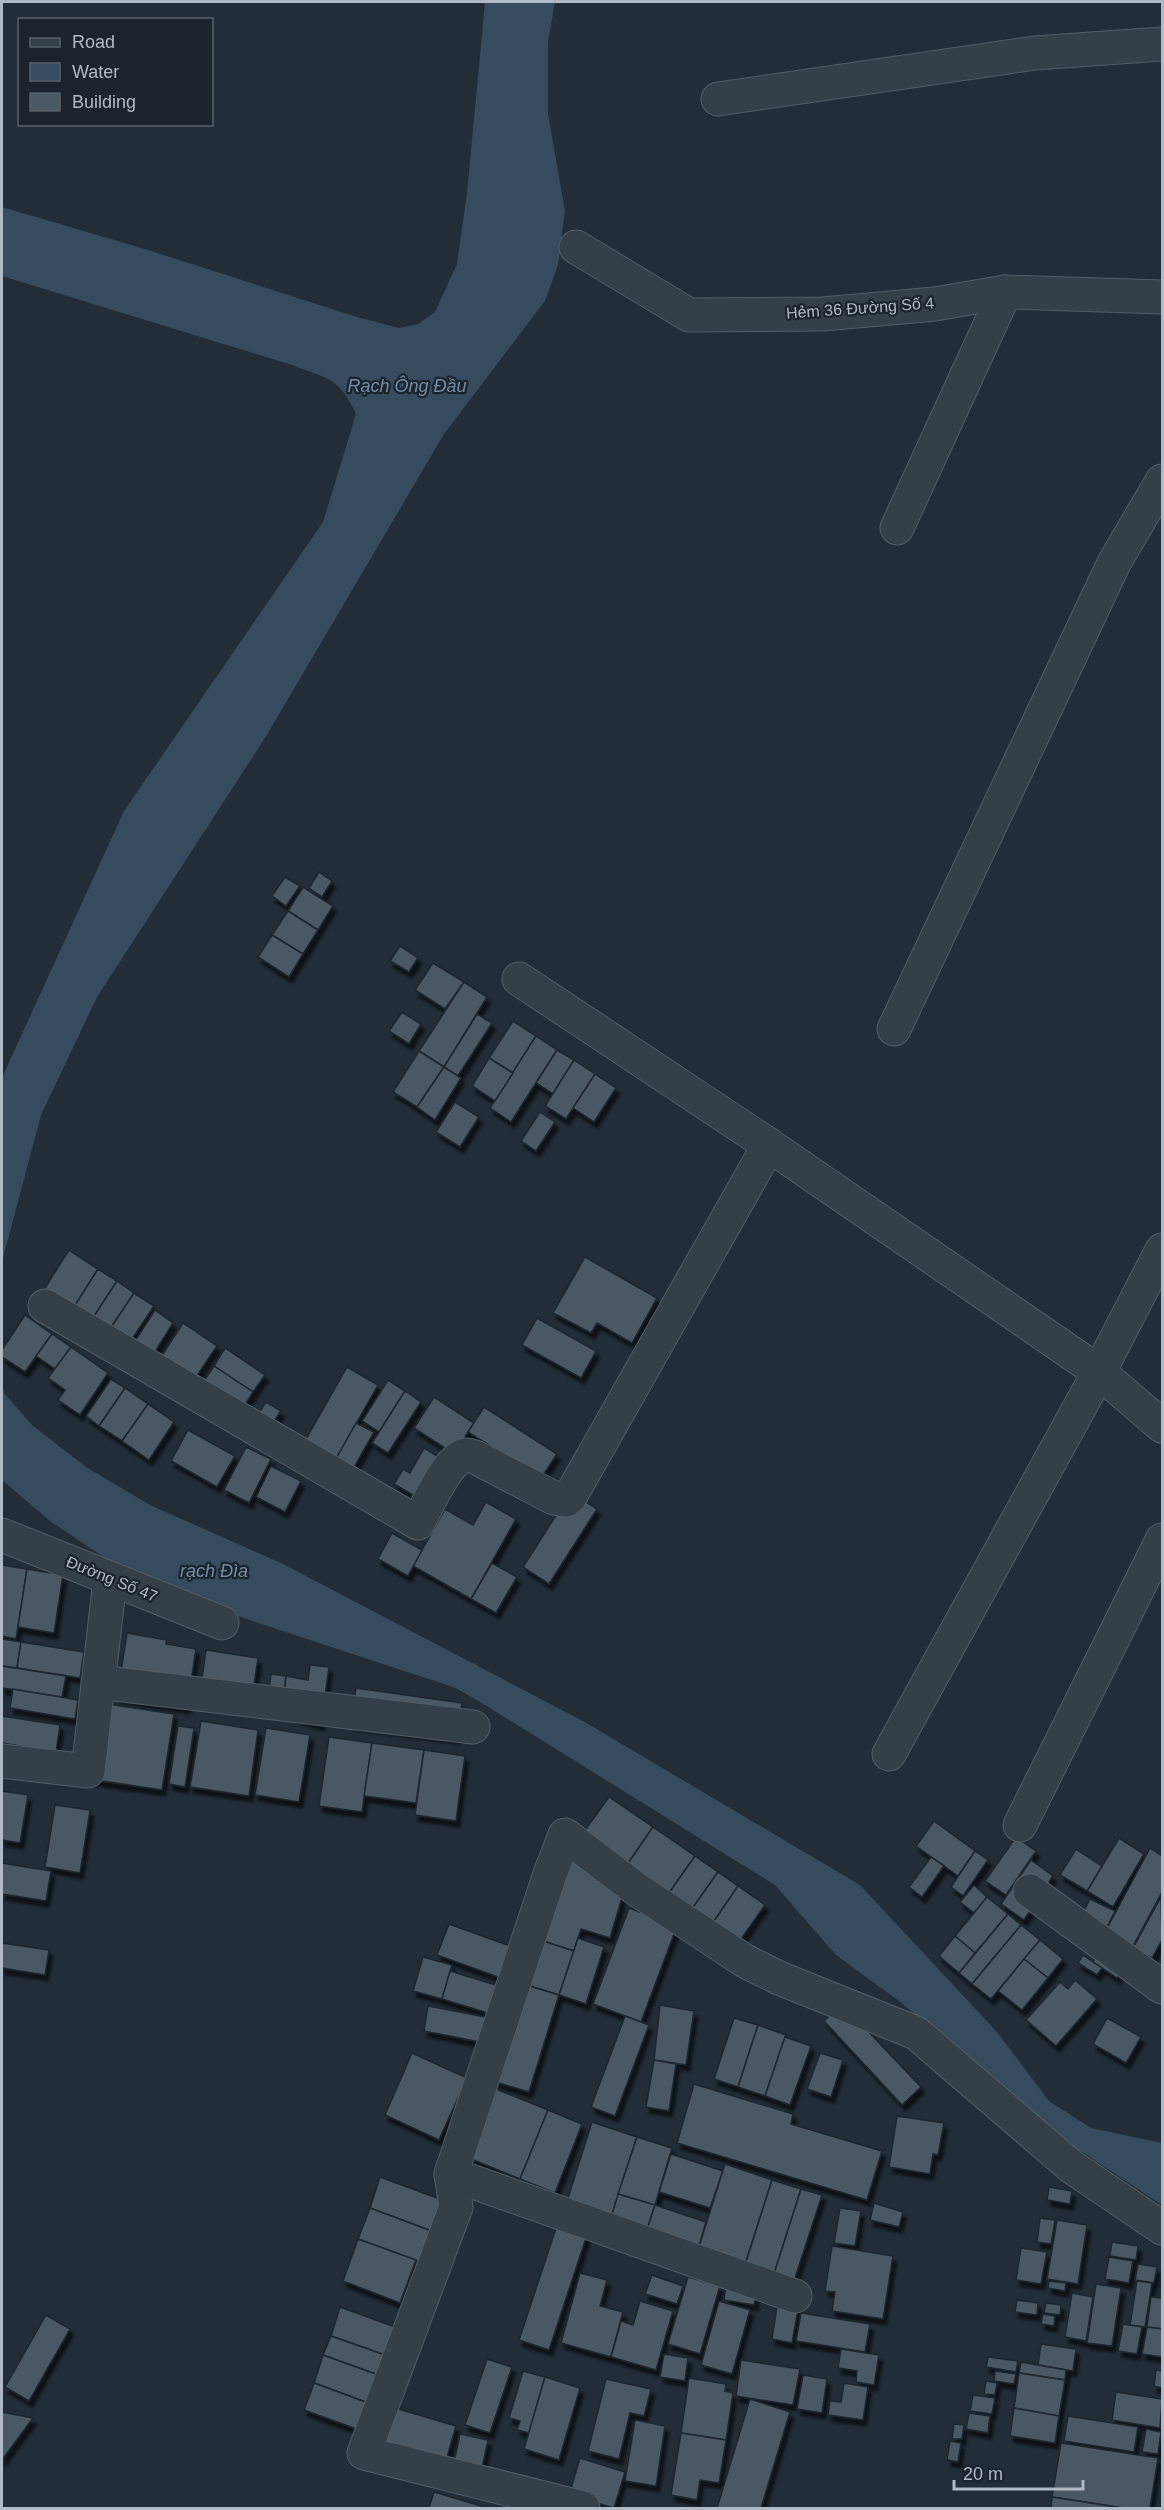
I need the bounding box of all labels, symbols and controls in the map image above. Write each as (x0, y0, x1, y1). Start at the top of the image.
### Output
legend (18, 18, 213, 126)
text: Road (72, 32, 115, 52)
text: Water (72, 62, 119, 82)
text: Building (72, 92, 136, 112)
street label: Hẻm 36 Đường Số 4 (785, 294, 935, 322)
water label: Rạch Ông Đầu (347, 375, 467, 396)
street label: Đường Số 47 (64, 1553, 160, 1605)
water label: rạch Đìa (180, 1561, 248, 1581)
scale bar (954, 2453, 1083, 2491)
text: 20 m (963, 2464, 1003, 2484)

